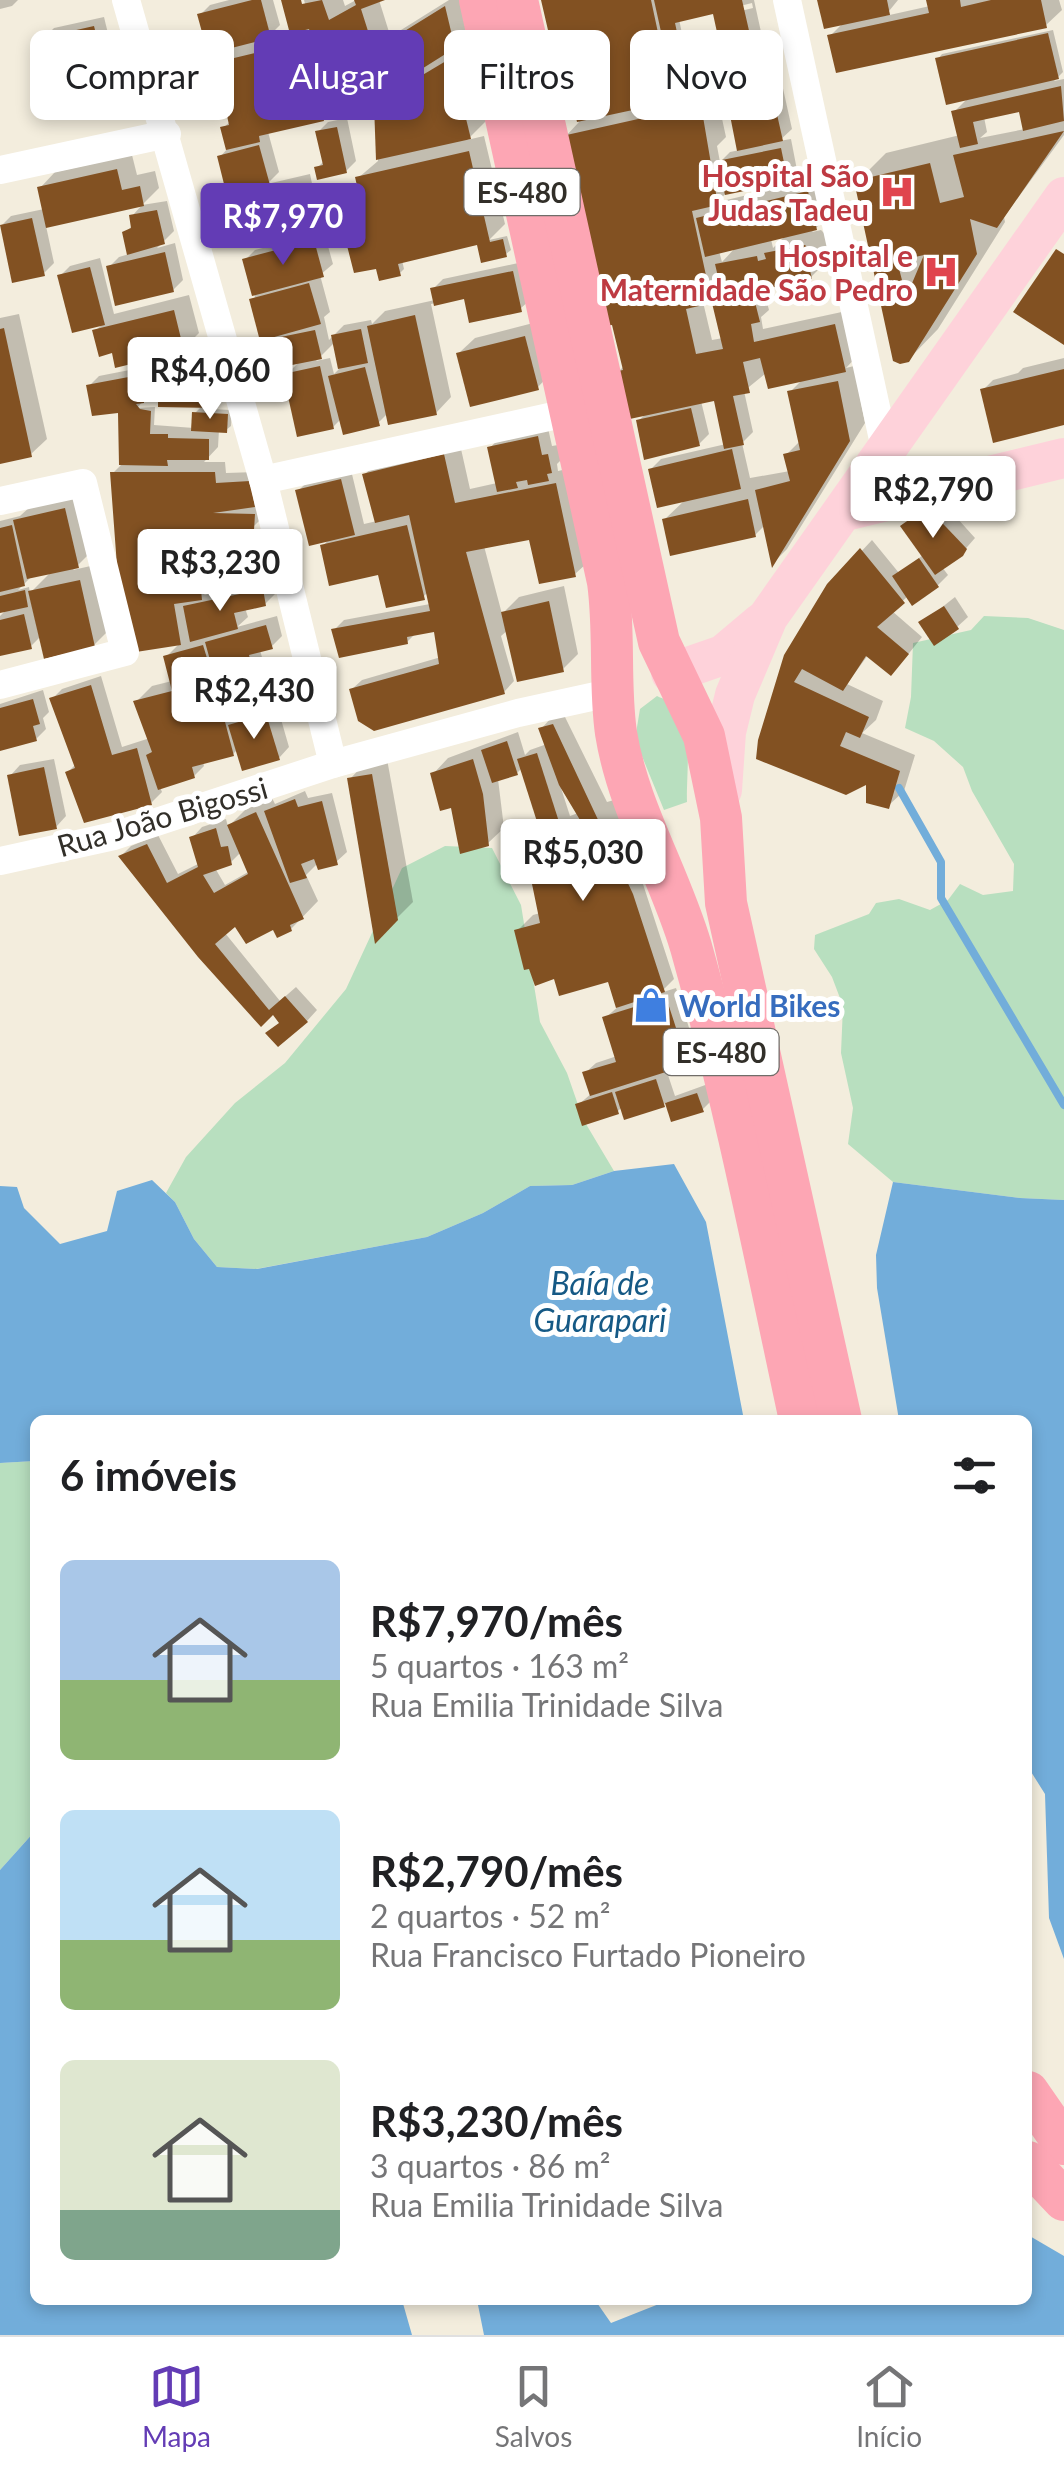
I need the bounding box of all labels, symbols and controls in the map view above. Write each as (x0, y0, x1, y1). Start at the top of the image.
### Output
chip: Comprar (30, 30, 234, 120)
chip: Alugar (254, 30, 424, 120)
chip: Filtros (444, 30, 610, 120)
chip: Novo (630, 30, 783, 120)
place label: Hospital São Judas Tadeu (701, 157, 869, 227)
road number: ES-480 (464, 169, 580, 215)
hospital icon: Hospital São Judas Tadeu (878, 173, 916, 211)
pin: R$7,970 (191, 183, 375, 268)
text: R$7,970 (223, 196, 343, 235)
place label: Hospital e Maternidade São Pedro (600, 237, 913, 307)
hospital icon: Hospital e Maternidade São Pedro (922, 253, 960, 291)
pin: R$4,060 (118, 337, 302, 422)
text: R$4,060 (150, 350, 270, 389)
pin: R$2,790 (841, 456, 1025, 541)
text: R$2,790 (873, 469, 993, 508)
pin: R$3,230 (128, 529, 312, 614)
text: R$3,230 (160, 542, 280, 581)
pin: R$2,430 (162, 657, 346, 742)
text: R$2,430 (194, 670, 314, 709)
street label: Rua João Bigossi (53, 769, 271, 863)
pin: R$5,030 (491, 819, 675, 904)
text: R$5,030 (523, 832, 643, 871)
shop icon: World Bikes (632, 986, 670, 1024)
place label: World Bikes (679, 987, 840, 1023)
road number: ES-480 (664, 1029, 778, 1075)
water label: Baía de Guarapari (534, 1263, 666, 1339)
icon: filters (947, 1448, 1002, 1503)
text: 6 imóveis (60, 1450, 237, 1500)
text: R$7,970/mês (370, 1596, 623, 1646)
icon: home (140, 1600, 260, 1720)
text: 5 quartos · 163 m² (370, 1646, 629, 1685)
text: Rua Emilia Trinidade Silva (370, 1685, 723, 1724)
text: R$2,790/mês (370, 1846, 623, 1896)
icon: home (140, 1850, 260, 1970)
text: 2 quartos · 52 m² (370, 1896, 610, 1935)
text: Rua Francisco Furtado Pioneiro (370, 1935, 806, 1974)
text: R$3,230/mês (370, 2096, 623, 2146)
icon: home (140, 2100, 260, 2220)
text: 3 quartos · 86 m² (370, 2146, 610, 2185)
text: Rua Emilia Trinidade Silva (370, 2185, 723, 2224)
tab: Mapa (142, 2359, 211, 2453)
tab: Salvos (495, 2359, 572, 2453)
tab: Início (856, 2359, 922, 2453)

